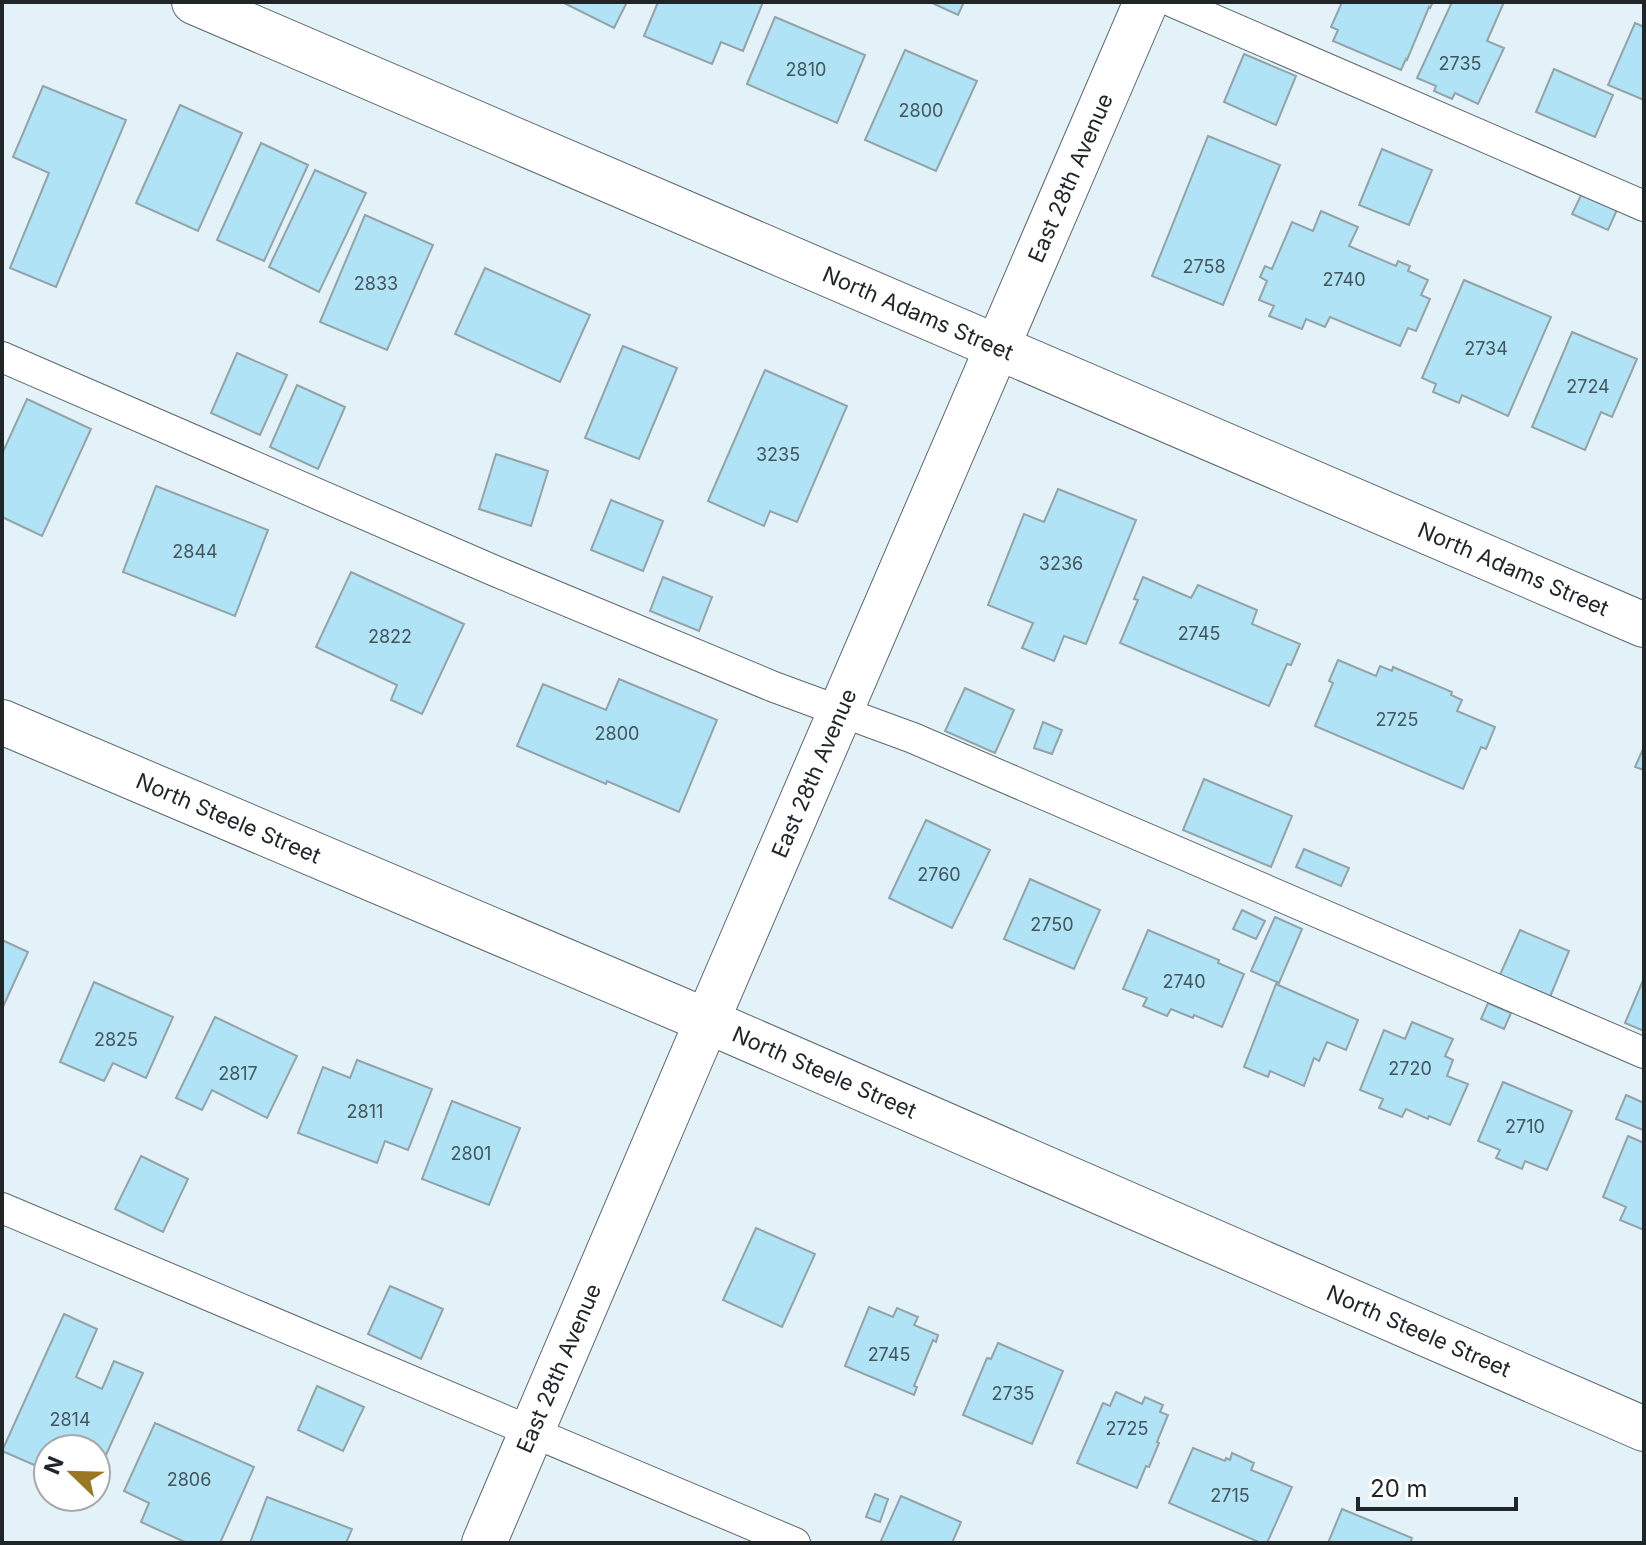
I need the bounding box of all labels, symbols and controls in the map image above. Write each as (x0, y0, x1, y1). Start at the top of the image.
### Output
house number: 2735 (1439, 53, 1481, 74)
house number: 2810 (786, 59, 826, 80)
street label: East 28th Avenue (1022, 89, 1118, 266)
house number: 2800 (899, 100, 943, 121)
house number: 2758 (1182, 256, 1226, 277)
street label: North Adams Street (819, 261, 1017, 365)
house number: 2740 (1322, 269, 1366, 290)
house number: 2833 (354, 273, 398, 294)
house number: 2734 (1464, 338, 1508, 359)
house number: 2724 (1566, 376, 1610, 397)
house number: 3235 (756, 444, 800, 465)
street label: North Adams Street (1414, 516, 1613, 621)
house number: 2844 (172, 541, 218, 562)
house number: 3236 (1039, 553, 1083, 574)
house number: 2745 (1178, 623, 1220, 644)
house number: 2822 (368, 626, 412, 647)
street label: East 28th Avenue (766, 685, 862, 861)
house number: 2725 (1375, 709, 1419, 730)
house number: 2800 (595, 723, 639, 744)
street label: North Steele Street (132, 767, 325, 869)
house number: 2760 (917, 864, 961, 885)
house number: 2750 (1030, 914, 1074, 935)
house number: 2740 (1162, 971, 1206, 992)
street label: North Steele Street (729, 1021, 921, 1124)
house number: 2825 (94, 1029, 138, 1050)
house number: 2720 (1388, 1058, 1432, 1079)
house number: 2817 (218, 1063, 258, 1084)
house number: 2811 (347, 1101, 383, 1122)
house number: 2710 (1505, 1116, 1545, 1137)
house number: 2801 (451, 1143, 491, 1164)
street label: North Steele Street (1323, 1279, 1515, 1382)
street label: East 28th Avenue (511, 1280, 606, 1457)
house number: 2745 (868, 1344, 910, 1365)
house number: 2735 (992, 1383, 1034, 1404)
house number: 2814 (49, 1409, 91, 1430)
house number: 2725 (1105, 1418, 1149, 1439)
north arrow (32, 1433, 112, 1513)
text: N (38, 1452, 69, 1478)
scale bar (1358, 1461, 1516, 1511)
house number: 2806 (167, 1469, 211, 1490)
text: 20 m (1370, 1474, 1428, 1503)
house number: 2715 (1210, 1485, 1250, 1506)

